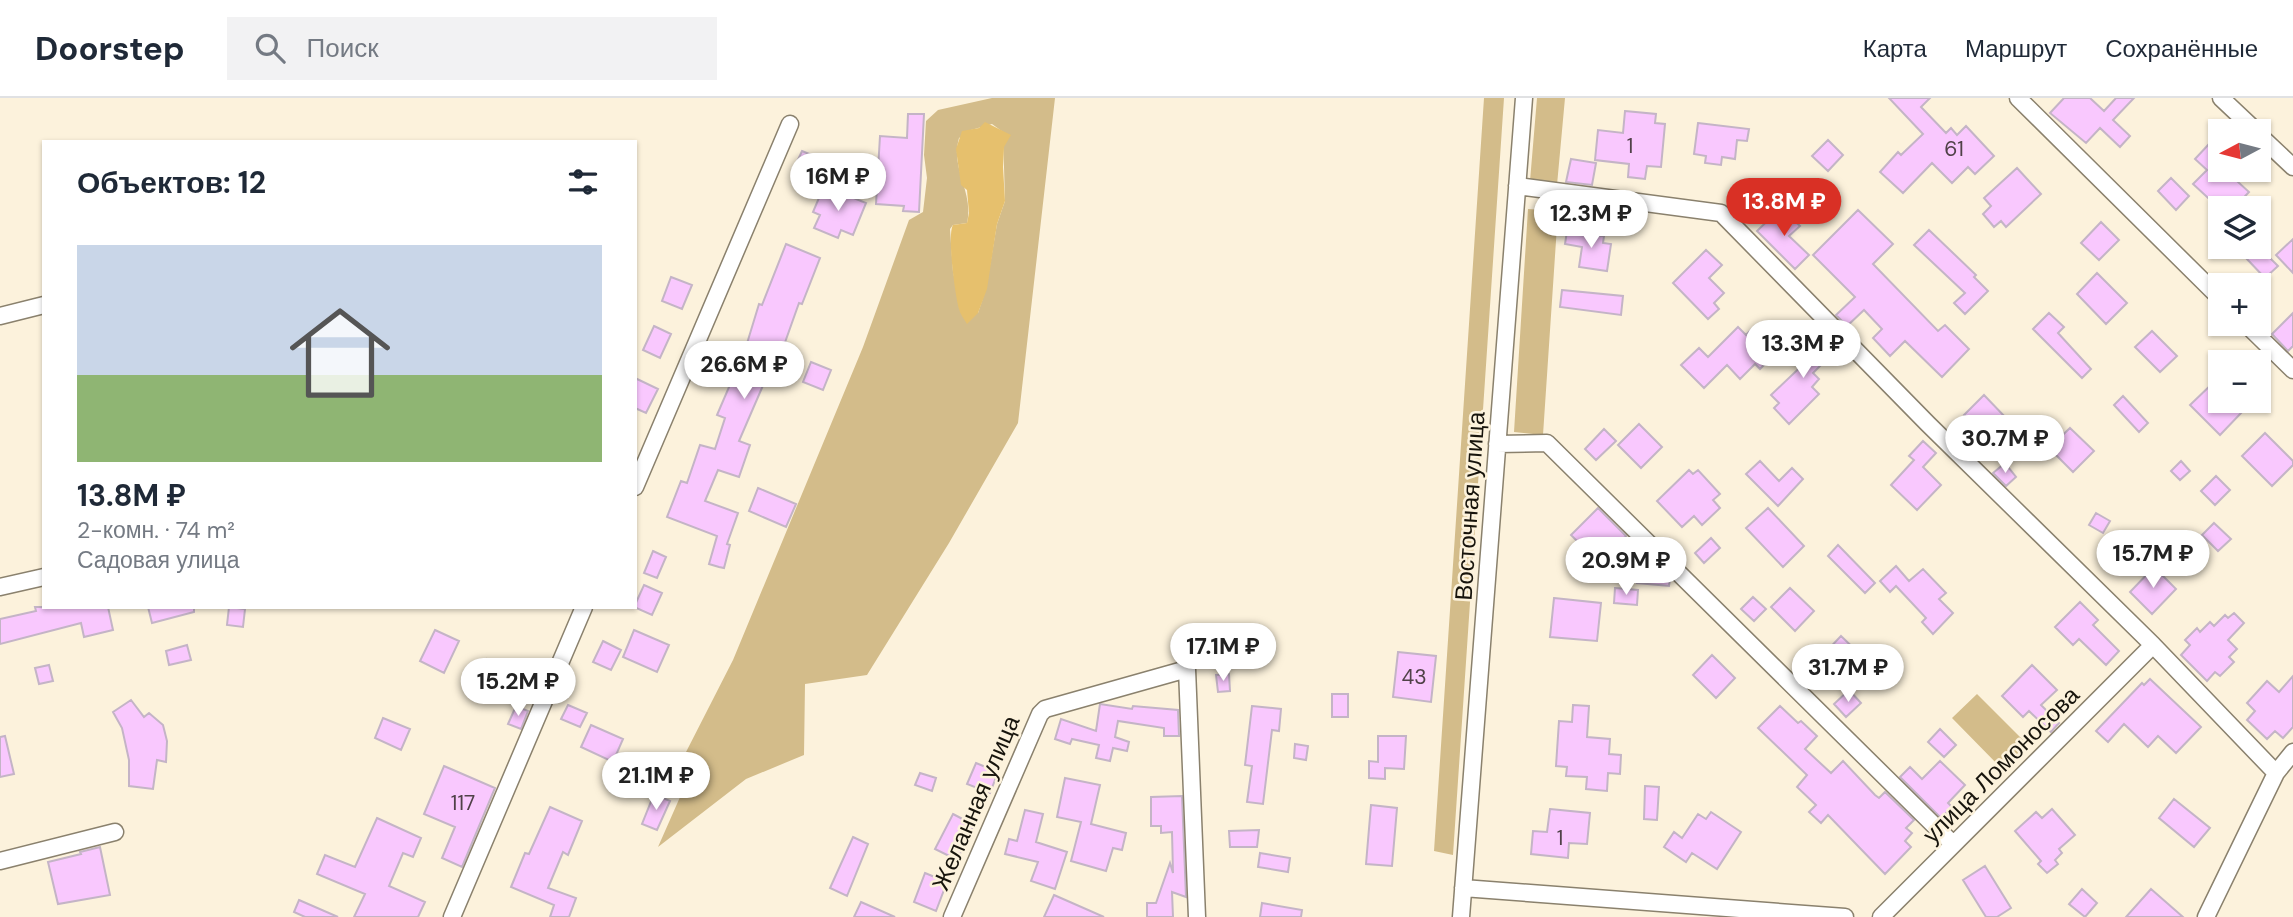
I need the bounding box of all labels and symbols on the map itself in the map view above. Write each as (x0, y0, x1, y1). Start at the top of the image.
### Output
north arrow (2208, 119, 2272, 182)
house number: 1 (1627, 132, 1633, 160)
house number: 61 (1944, 135, 1964, 163)
pin: 16M ₽ (789, 153, 887, 213)
pin: 13.8M ₽ (1719, 178, 1849, 238)
pin: 12.3M ₽ (1526, 190, 1656, 250)
pin: 13.3M ₽ (1738, 320, 1868, 380)
pin: 26.6M ₽ (679, 342, 809, 401)
street label: Восточная улица (1447, 410, 1492, 602)
pin: 30.7M ₽ (1940, 416, 2070, 475)
pin: 15.7M ₽ (2088, 531, 2218, 590)
pin: 20.9M ₽ (1561, 538, 1691, 597)
pin: 17.1M ₽ (1158, 624, 1288, 683)
pin: 31.7M ₽ (1783, 644, 1913, 704)
pin: 15.2M ₽ (453, 658, 583, 718)
house number: 43 (1401, 663, 1427, 691)
street label: улица Ломоносова (1916, 679, 2086, 850)
street label: Желанная улица (925, 710, 1027, 895)
pin: 21.1M ₽ (591, 752, 721, 812)
house number: 117 (451, 789, 475, 817)
house number: 1 (1557, 824, 1563, 852)

